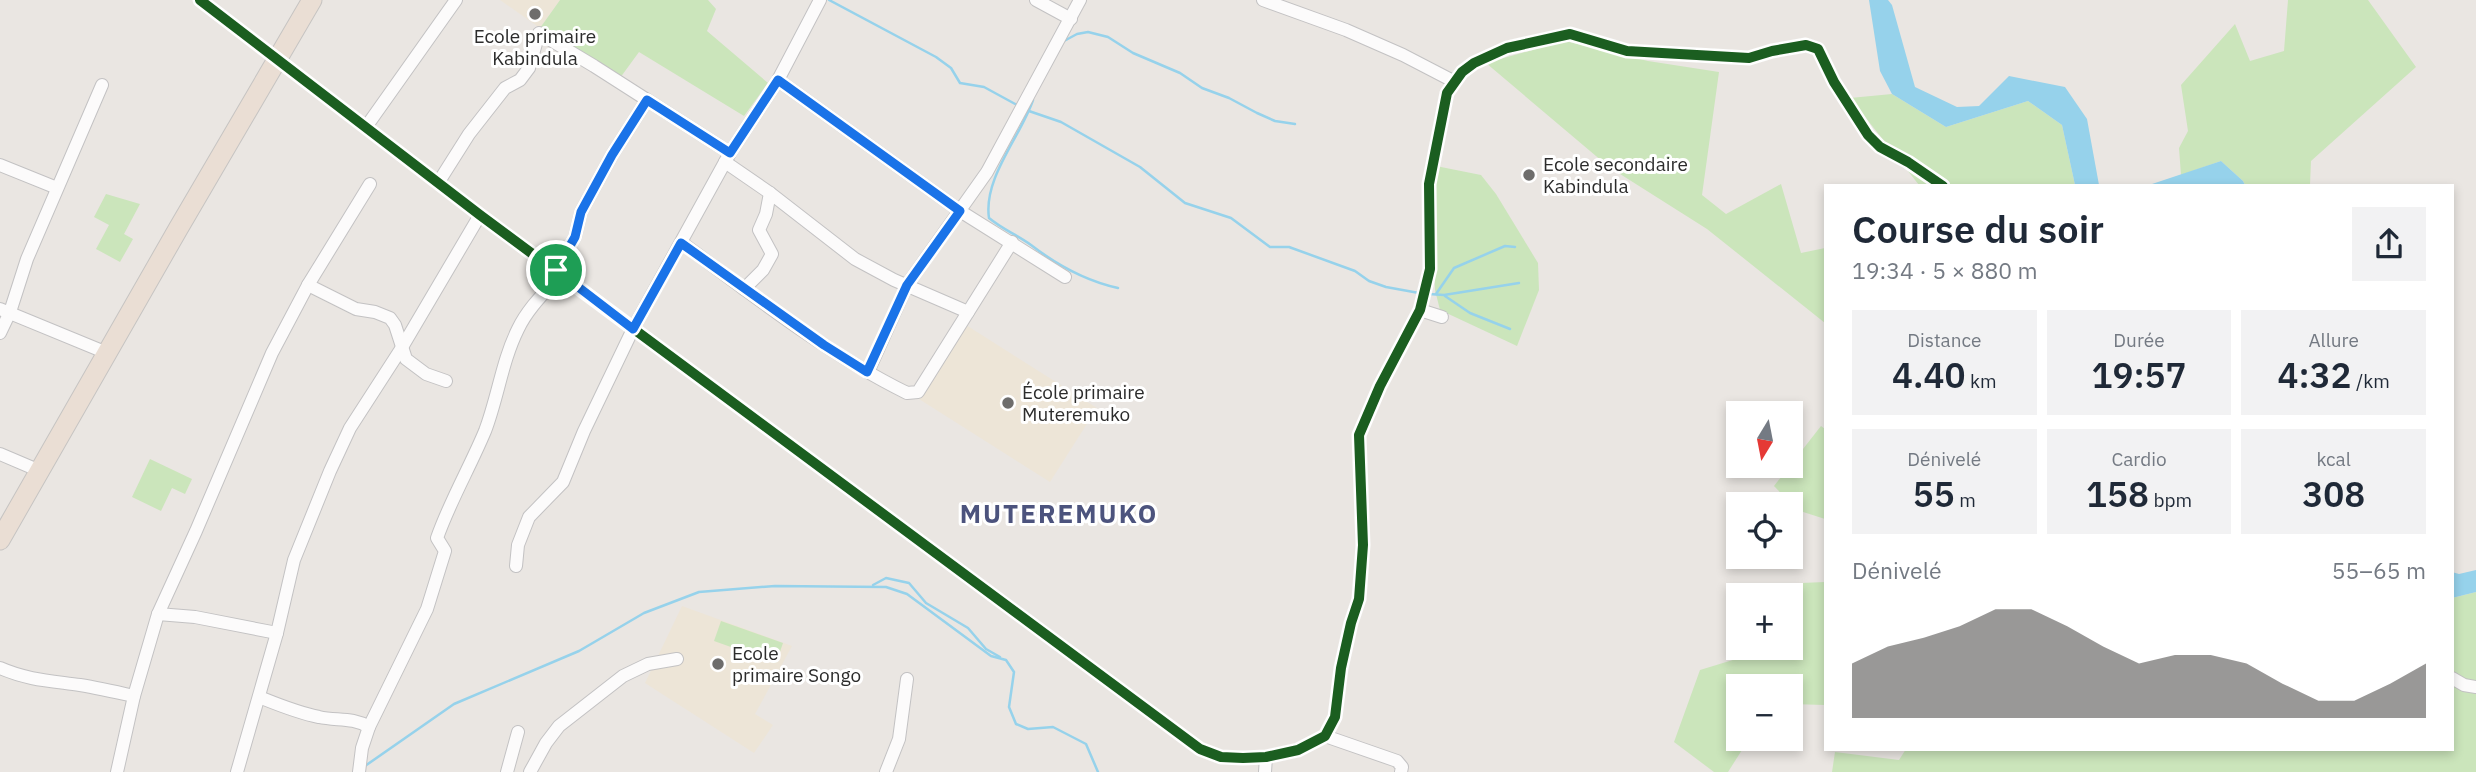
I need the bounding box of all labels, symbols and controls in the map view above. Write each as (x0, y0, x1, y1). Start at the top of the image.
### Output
marker: Ecole primaire Kabindula (527, 6, 543, 22)
place label: Ecole primaire Kabindula (474, 24, 596, 70)
place label: Ecole secondaire Kabindula (1543, 152, 1688, 198)
marker: Ecole secondaire Kabindula (1521, 167, 1537, 183)
text: Course du soir (1852, 204, 2104, 253)
button: share (2352, 207, 2426, 281)
pin (526, 240, 586, 300)
icon: arrive (537, 251, 575, 289)
text: 19:34 · 5 × 880 m (1852, 255, 2038, 285)
text: Distance (1907, 328, 1981, 352)
text: Durée (2113, 328, 2165, 352)
text: Allure (2308, 328, 2359, 352)
text: 4.40 (1892, 352, 1966, 398)
text: 19:57 (2091, 352, 2187, 398)
text: 4:32 (2277, 352, 2352, 398)
text: km (1966, 369, 1997, 393)
text: /km (2352, 369, 2390, 393)
place label: École primaire Muteremuko (1022, 380, 1145, 426)
marker: École primaire Muteremuko (1000, 395, 1016, 411)
north arrow (1726, 401, 1802, 478)
map controls (1726, 401, 1803, 751)
text: Dénivelé (1907, 447, 1981, 471)
text: Cardio (2111, 447, 2167, 471)
text: kcal (2316, 447, 2351, 471)
text: 55 (1913, 471, 1955, 517)
text: 158 (2086, 471, 2149, 517)
text: 308 (2302, 471, 2365, 517)
text: m (1955, 488, 1976, 512)
text: bpm (2149, 488, 2192, 512)
button: locate (1726, 492, 1803, 569)
district label: MUTEREMUKO (960, 496, 1158, 530)
text: Dénivelé (1852, 555, 1942, 585)
text: 55–65 m (2332, 555, 2426, 585)
button: + (1726, 583, 1803, 660)
place label: Ecole primaire Songo (732, 641, 861, 687)
marker: Ecole primaire Songo (710, 656, 726, 672)
button: − (1726, 674, 1803, 751)

